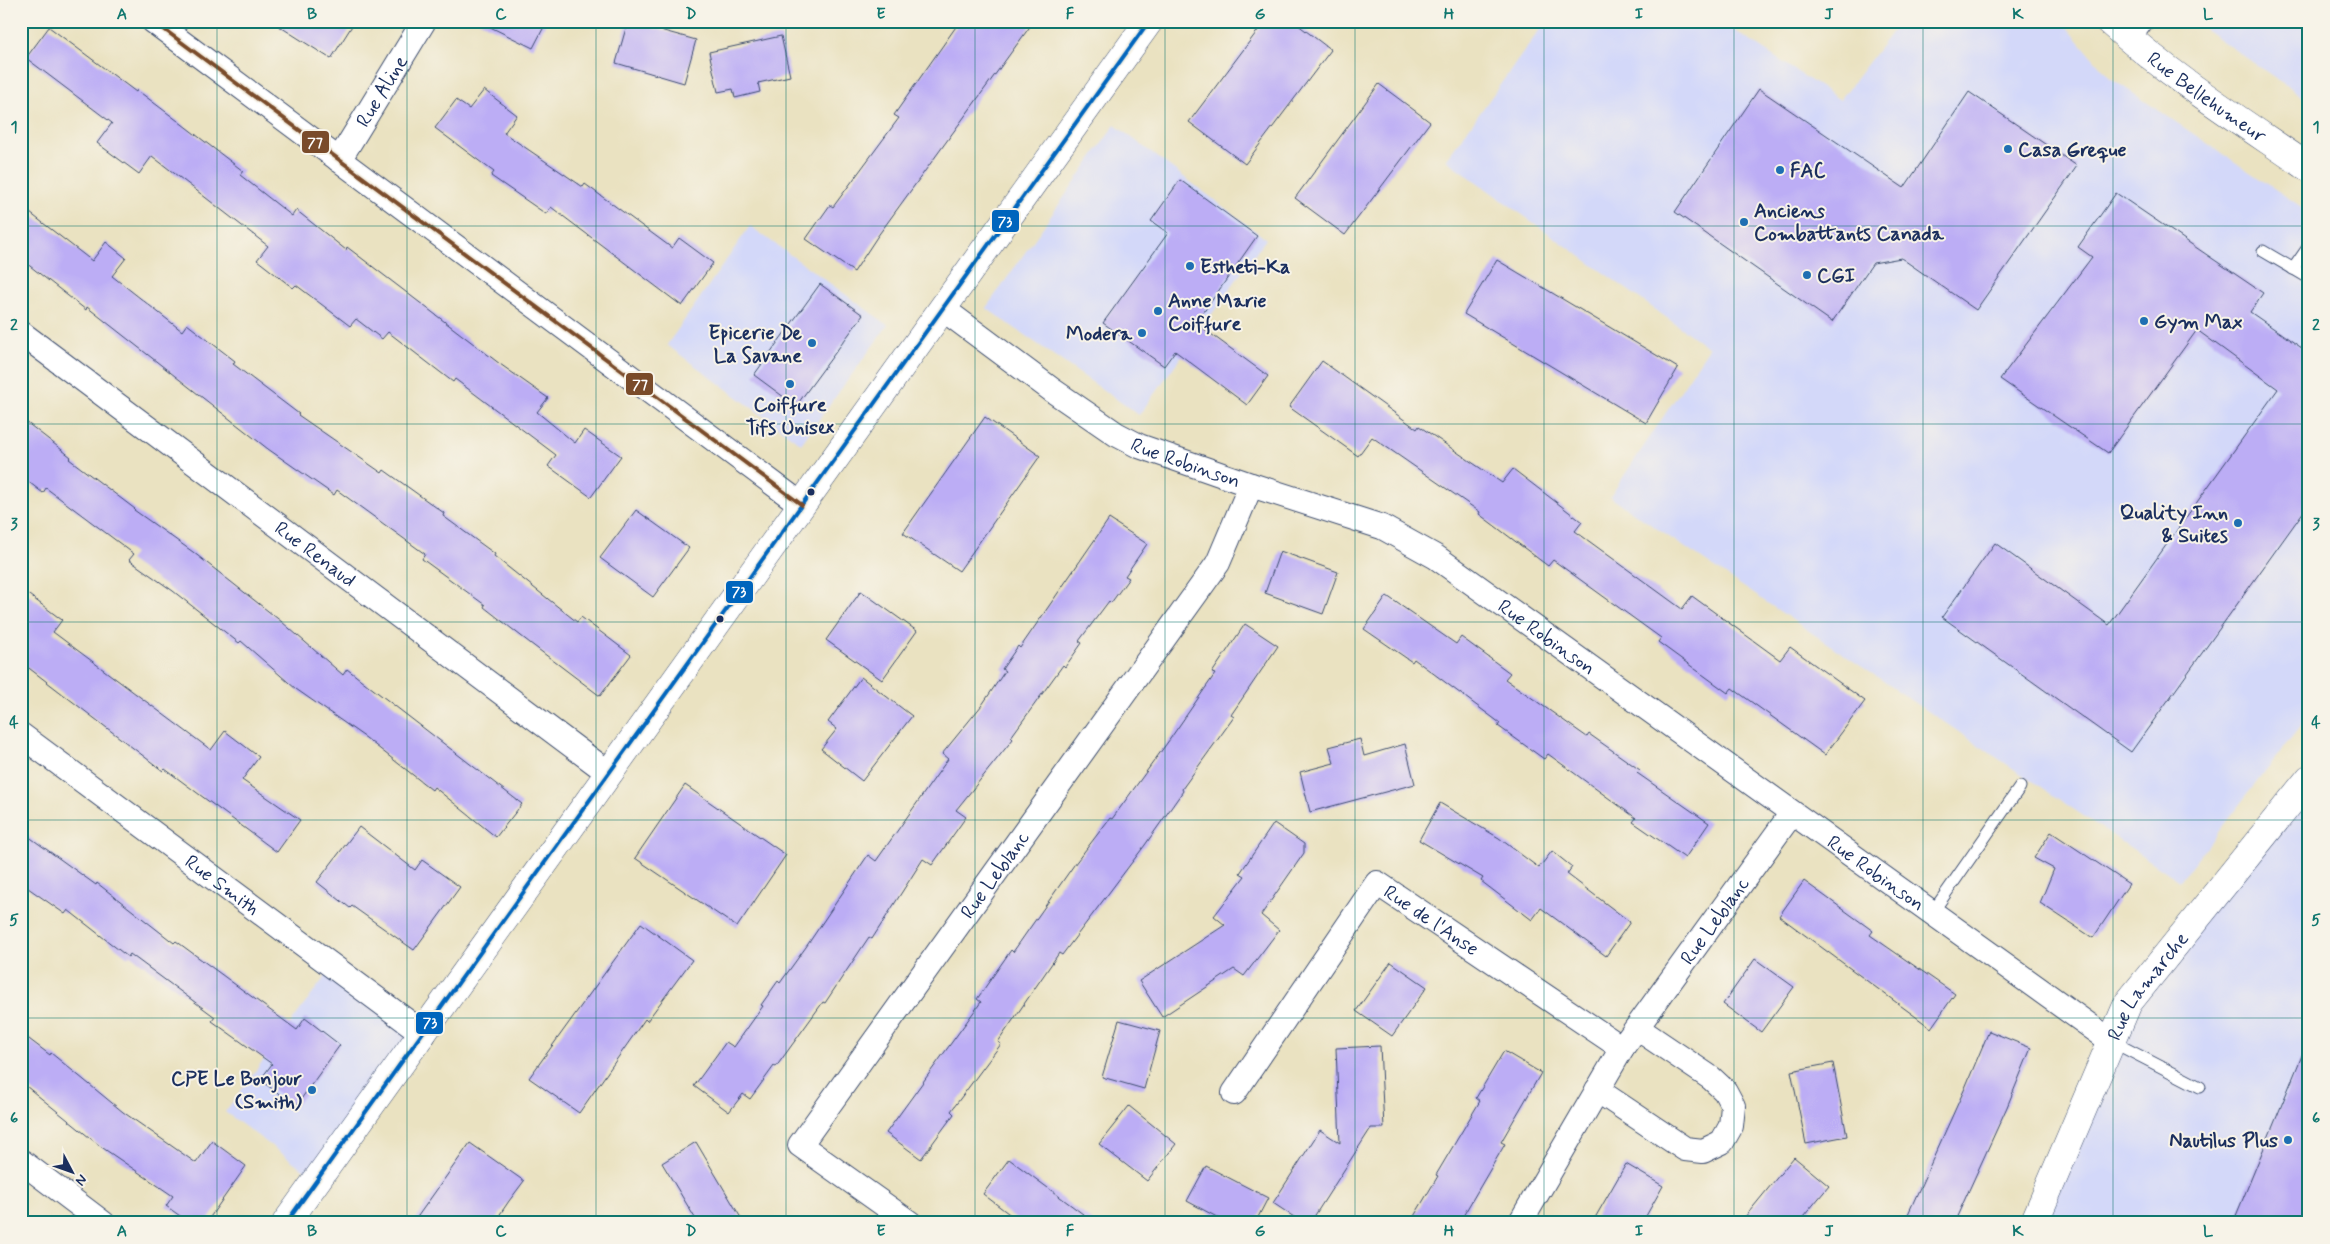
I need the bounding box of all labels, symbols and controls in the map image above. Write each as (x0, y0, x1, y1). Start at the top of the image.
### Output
text: A (117, 4, 127, 25)
text: B (307, 4, 317, 25)
text: C (495, 4, 507, 25)
text: D (685, 4, 697, 25)
text: E (876, 4, 886, 25)
text: F (1066, 4, 1075, 25)
text: G (1255, 4, 1266, 25)
text: H (1444, 4, 1455, 25)
text: I (1635, 4, 1644, 25)
text: J (1824, 4, 1834, 25)
text: K (2012, 4, 2024, 25)
text: L (2203, 4, 2214, 25)
street label: Rue Bellehumeur (2141, 46, 2272, 150)
street label: Rue Aline (350, 50, 415, 133)
text: 1 (10, 117, 18, 138)
text: 1 (2312, 117, 2320, 138)
line badge: 77 (301, 130, 330, 154)
text: 77 (307, 134, 323, 152)
place label: Casa Greque (2018, 137, 2127, 164)
marker: Casa Greque (2002, 143, 2014, 155)
place label: FAC (1790, 158, 1826, 185)
marker: FAC (1774, 164, 1786, 176)
place label: Anciens Combattants Canada (1754, 198, 1945, 248)
line badge: 73 (991, 209, 1020, 233)
text: 73 (998, 213, 1012, 231)
marker: Anciens Combattants Canada (1738, 216, 1750, 228)
place label: Estheti-Ka (1200, 254, 1290, 281)
marker: Estheti-Ka (1184, 260, 1196, 272)
place label: CGI (1817, 263, 1855, 290)
marker: CGI (1801, 269, 1813, 281)
place label: Anne Marie Coiffure (1168, 288, 1267, 338)
marker: Anne Marie Coiffure (1152, 305, 1164, 317)
place label: Gym Max (2154, 309, 2243, 336)
text: 2 (10, 315, 18, 336)
marker: Gym Max (2138, 315, 2150, 327)
text: 2 (2312, 315, 2320, 336)
place label: Epicerie De La Savane (709, 320, 803, 370)
place label: Modera (1066, 321, 1133, 348)
marker: Modera (1136, 327, 1148, 339)
marker: Epicerie De La Savane (806, 337, 818, 349)
line badge: 77 (625, 372, 654, 396)
text: 77 (632, 376, 648, 394)
marker: Coiffure Tifs Unisex (784, 378, 796, 390)
place label: Coiffure Tifs Unisex (746, 392, 835, 442)
street label: Rue Robinson (1125, 432, 1244, 495)
unlabelled marker (806, 487, 816, 497)
place label: Quality Inn & Suites (2120, 500, 2228, 550)
text: 3 (10, 514, 18, 535)
text: 3 (2312, 514, 2320, 535)
street label: Rue Renaud (268, 515, 361, 594)
marker: Quality Inn & Suites (2232, 517, 2244, 529)
line badge: 73 (725, 580, 754, 604)
text: 73 (732, 583, 746, 601)
street label: Rue Robinson (1492, 594, 1601, 682)
unlabelled marker (715, 614, 725, 624)
text: 4 (9, 712, 19, 733)
text: 4 (2311, 712, 2321, 733)
street label: Rue Leblanc (955, 826, 1036, 925)
street label: Rue Robinson (1821, 830, 1930, 918)
street label: Rue Smith (179, 849, 265, 922)
street label: Rue Leblanc (1675, 872, 1756, 971)
street label: Rue de l'Anse (1378, 879, 1484, 963)
text: 5 (9, 910, 19, 931)
text: 5 (2311, 910, 2321, 931)
street label: Rue Lamarche (2102, 926, 2195, 1045)
line badge: 73 (415, 1011, 444, 1035)
text: 73 (423, 1014, 437, 1032)
place label: CPE Le Bonjour (Smith) (171, 1066, 303, 1116)
marker: CPE Le Bonjour (Smith) (306, 1084, 318, 1096)
text: 6 (10, 1108, 18, 1129)
text: 6 (2312, 1108, 2320, 1129)
place label: Nautilus Plus (2169, 1128, 2278, 1155)
marker: Nautilus Plus (2282, 1134, 2294, 1146)
north arrow (48, 1146, 98, 1196)
text: N (71, 1170, 91, 1189)
text: A (117, 1221, 127, 1242)
text: B (307, 1221, 317, 1242)
text: C (495, 1221, 507, 1242)
text: D (685, 1221, 697, 1242)
text: E (876, 1221, 886, 1242)
text: F (1066, 1221, 1075, 1242)
text: G (1255, 1221, 1266, 1242)
text: H (1444, 1221, 1455, 1242)
text: I (1635, 1221, 1644, 1242)
text: J (1824, 1221, 1834, 1242)
text: K (2012, 1221, 2024, 1242)
text: L (2203, 1221, 2214, 1242)

